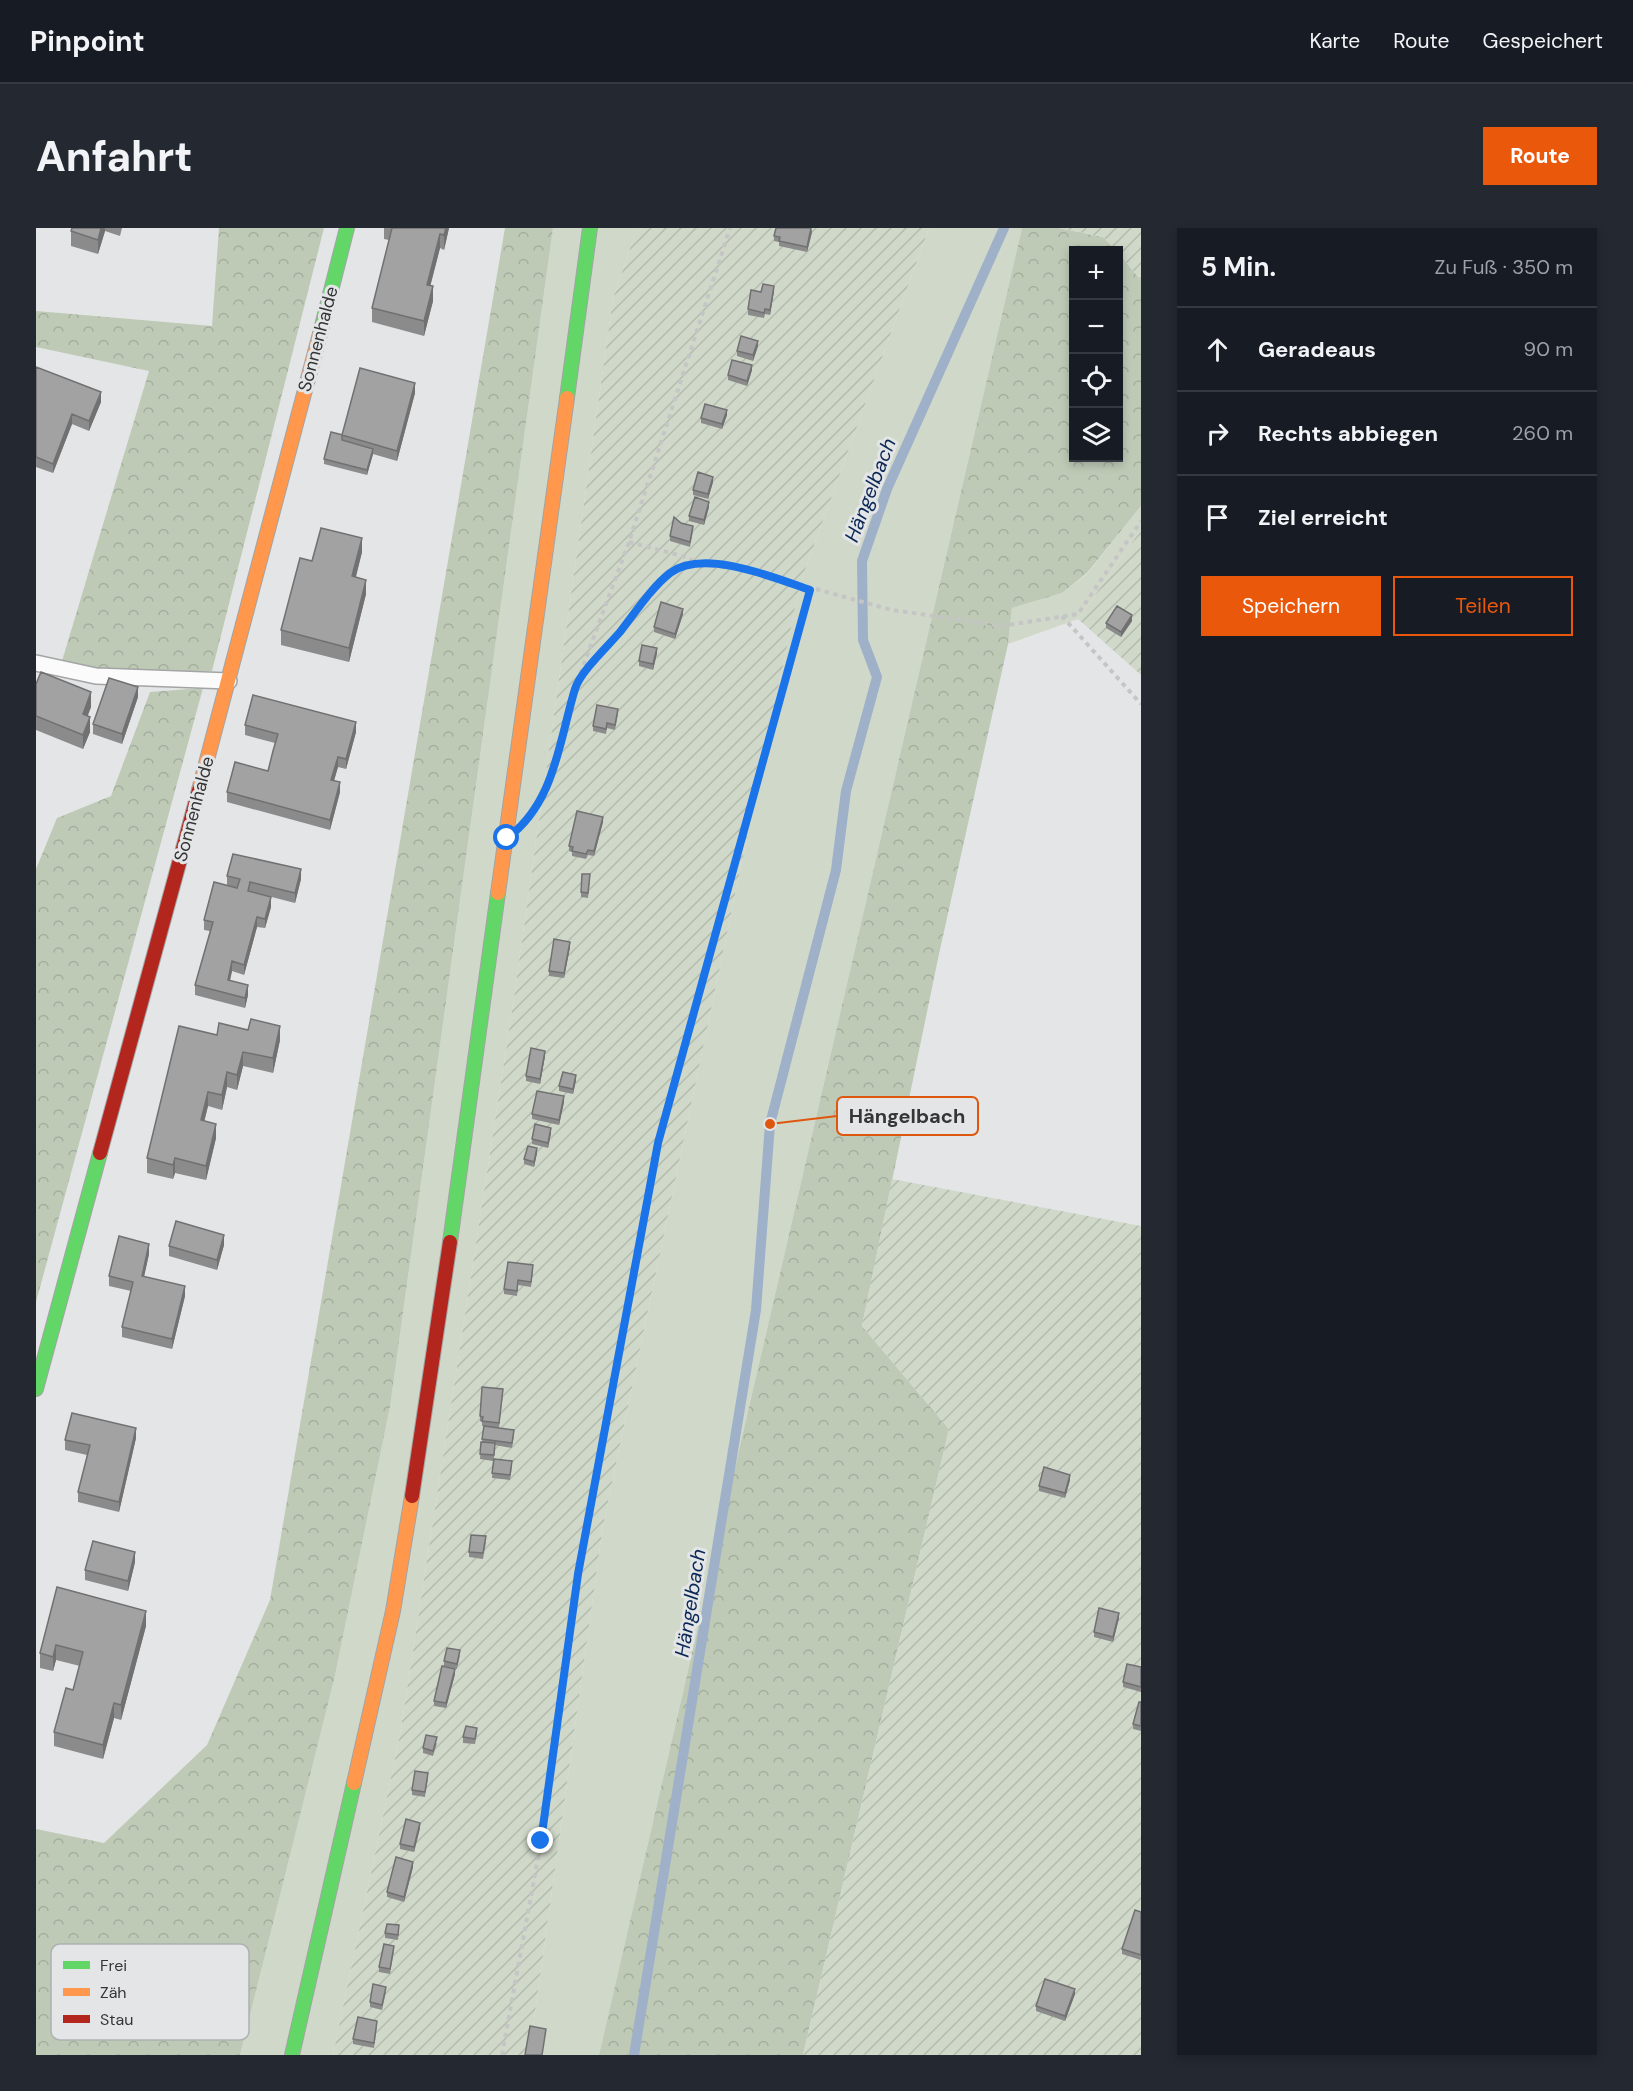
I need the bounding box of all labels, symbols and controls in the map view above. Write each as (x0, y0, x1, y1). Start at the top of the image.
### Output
text: Pinpoint (30, 23, 145, 60)
text: Karte (1309, 27, 1360, 55)
text: Route (1393, 27, 1449, 55)
text: Gespeichert (1482, 27, 1603, 55)
button: Route (1483, 127, 1597, 185)
text: Anfahrt (36, 129, 192, 184)
map controls (1069, 246, 1123, 462)
button: + (1069, 246, 1123, 300)
text: 5 Min. (1201, 250, 1276, 284)
text: Zu Fuß · 350 m (1435, 254, 1573, 280)
street label: Sonnenhalde (292, 284, 344, 394)
button: − (1069, 300, 1123, 354)
icon: ahead (1201, 333, 1234, 366)
text: Geradeaus (1258, 335, 1376, 364)
text: 90 m (1524, 336, 1573, 362)
button: locate (1069, 354, 1123, 408)
button: layers (1069, 408, 1123, 462)
icon: right (1201, 417, 1234, 450)
text: Rechts abbiegen (1258, 419, 1438, 448)
text: 260 m (1512, 420, 1573, 446)
water label: Hängelbach (838, 434, 902, 546)
icon: arrive (1201, 501, 1234, 534)
text: Ziel erreicht (1258, 503, 1388, 532)
button: Speichern (1201, 576, 1381, 636)
button: Teilen (1393, 576, 1573, 636)
street label: Sonnenhalde (168, 754, 220, 864)
route start (493, 824, 519, 850)
callout: Hängelbach (837, 1097, 978, 1135)
text: Hängelbach (849, 1103, 965, 1129)
water label: Hängelbach (669, 1547, 711, 1659)
route end (527, 1827, 553, 1853)
legend (51, 1944, 249, 2040)
text: Frei (100, 1955, 127, 1976)
text: Zäh (100, 1982, 127, 2003)
text: Stau (100, 2009, 133, 2030)

